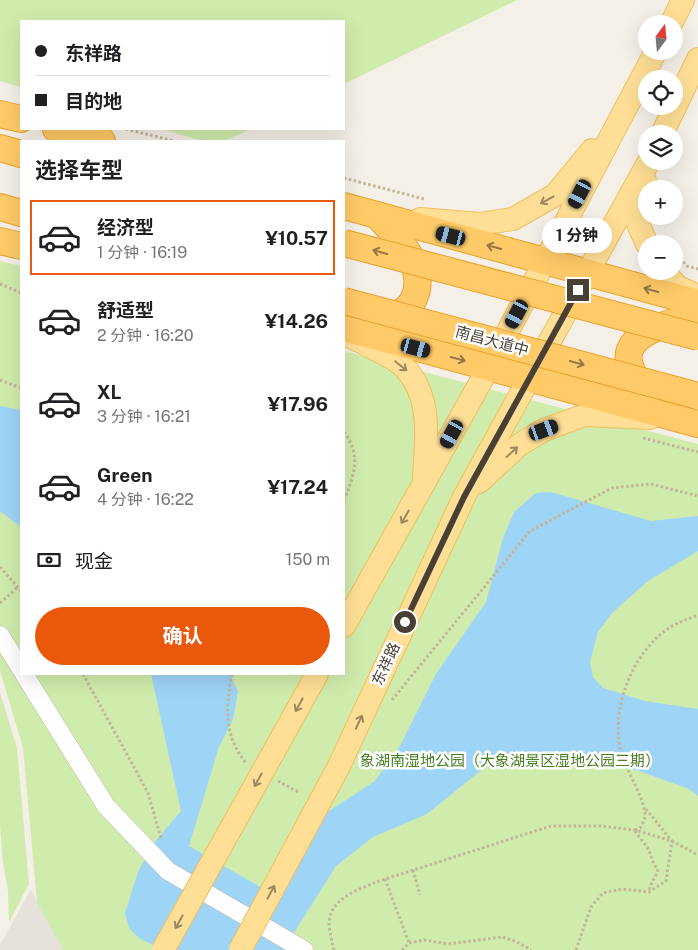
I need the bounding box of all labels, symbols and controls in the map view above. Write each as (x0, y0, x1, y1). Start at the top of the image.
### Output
north arrow (638, 15, 682, 60)
map controls (638, 15, 683, 280)
text: 东祥路 (65, 42, 122, 64)
button: locate (638, 70, 683, 115)
text: 目的地 (65, 90, 122, 112)
button: layers (638, 125, 683, 170)
text: 选择车型 (35, 157, 123, 183)
car (566, 177, 593, 211)
button: + (638, 180, 683, 225)
one-way arrow (539, 195, 554, 205)
icon: car (37, 215, 82, 260)
text: 经济型 (97, 216, 154, 238)
callout: 1 分钟 (543, 218, 613, 252)
car (434, 225, 467, 247)
text: 1 分钟 (556, 226, 598, 245)
text: ¥10.57 (265, 227, 328, 249)
button: − (638, 235, 683, 280)
one-way arrow (487, 242, 503, 252)
text: 1 分钟 · 16:19 (97, 243, 187, 262)
one-way arrow (373, 247, 389, 257)
route end (567, 279, 589, 301)
one-way arrow (643, 285, 659, 294)
car (503, 297, 530, 331)
icon: car (37, 298, 82, 343)
text: 舒适型 (97, 299, 154, 321)
text: ¥14.26 (265, 310, 328, 332)
street label: 南昌大道中 (454, 323, 531, 358)
text: 2 分钟 · 16:20 (97, 326, 194, 345)
car (399, 337, 432, 359)
one-way arrow (450, 355, 466, 364)
one-way arrow (568, 359, 584, 369)
one-way arrow (394, 360, 407, 371)
icon: car (37, 381, 82, 426)
text: XL (97, 381, 122, 403)
text: ¥17.96 (267, 393, 328, 415)
text: 3 分钟 · 16:21 (97, 407, 191, 426)
car (438, 417, 465, 451)
car (527, 418, 560, 442)
one-way arrow (506, 446, 518, 458)
icon: car (37, 464, 82, 509)
text: Green (97, 464, 152, 486)
text: ¥17.24 (268, 476, 328, 498)
text: 4 分钟 · 16:22 (97, 490, 194, 509)
one-way arrow (400, 509, 410, 523)
icon: cash (35, 546, 63, 574)
text: 现金 (75, 550, 113, 572)
text: 150 m (286, 550, 330, 569)
button: 确认 (35, 607, 330, 665)
route start (394, 611, 416, 633)
street label: 东祥路 (368, 640, 403, 688)
one-way arrow (294, 698, 304, 712)
one-way arrow (355, 715, 364, 730)
park label: 象湖南湿地公园（大象湖景区湿地公园三期） (360, 752, 660, 769)
one-way arrow (253, 772, 263, 787)
one-way arrow (266, 884, 276, 899)
one-way arrow (173, 914, 183, 928)

